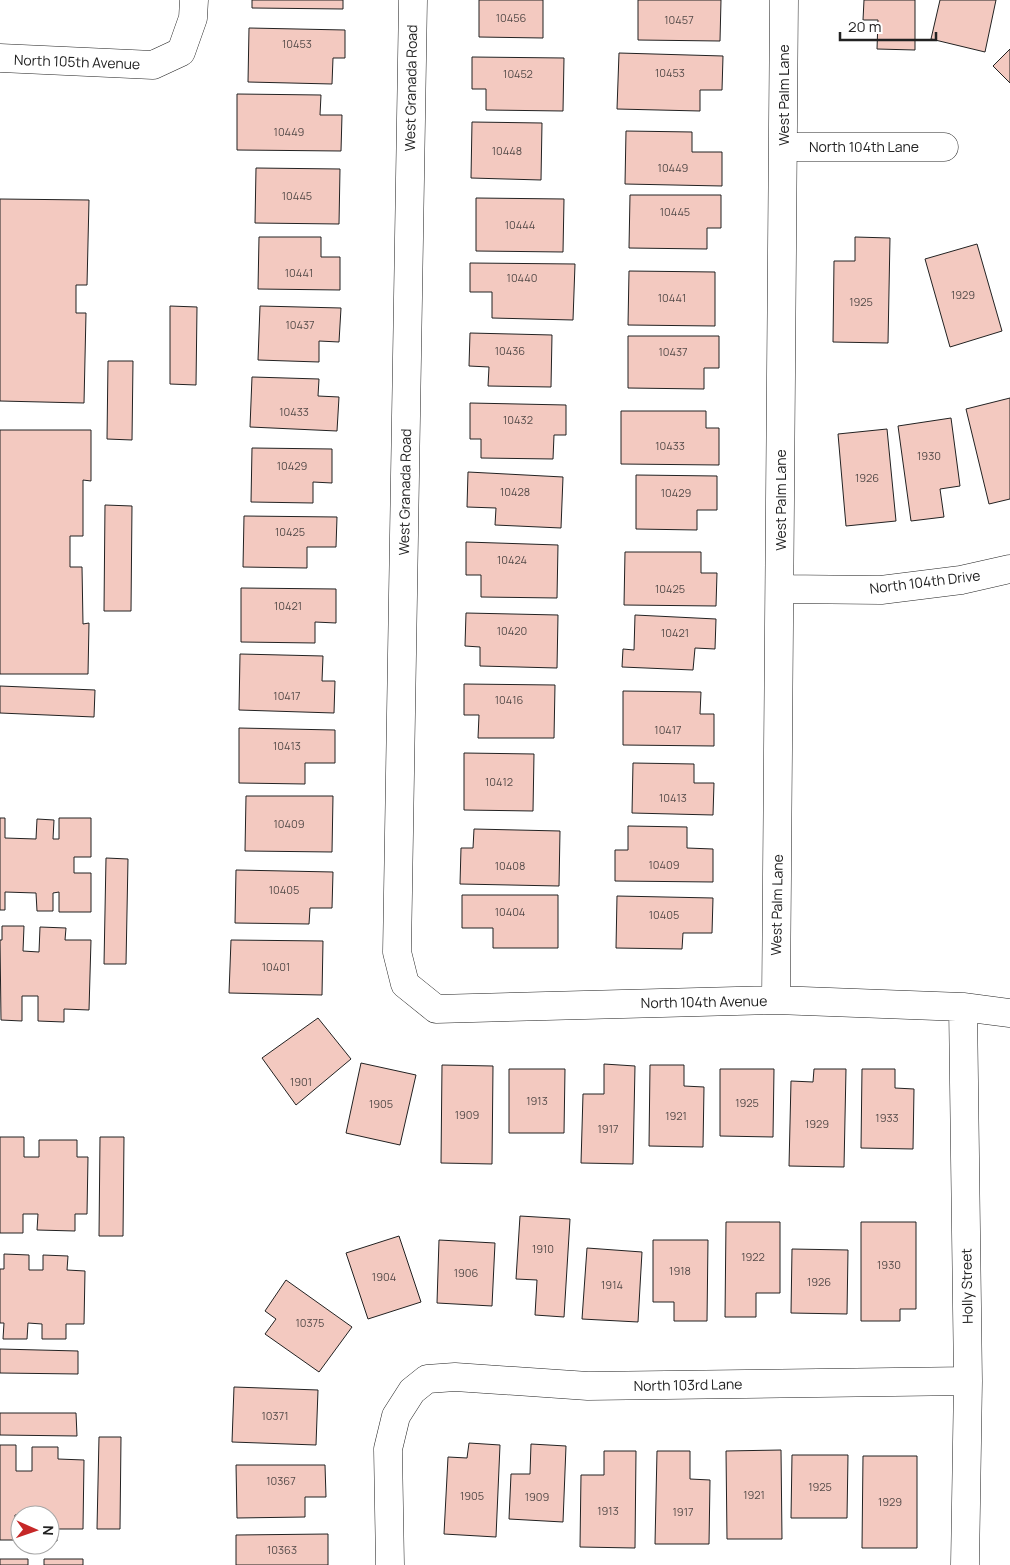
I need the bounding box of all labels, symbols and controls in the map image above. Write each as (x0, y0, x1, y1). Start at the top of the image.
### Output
house number: 10456 (496, 10, 527, 25)
scale bar (840, 10, 936, 42)
house number: 10457 (664, 12, 694, 27)
text: 20 m (848, 16, 881, 37)
street label: West Granada Road (400, 24, 421, 152)
house number: 10453 (282, 36, 312, 51)
street label: West Palm Lane (774, 44, 793, 146)
street label: North 105th Avenue (14, 50, 140, 73)
house number: 10453 (655, 65, 685, 80)
house number: 10452 (503, 66, 533, 81)
house number: 10449 (274, 124, 305, 139)
street label: North 104th Lane (809, 137, 919, 156)
house number: 10448 (492, 143, 522, 158)
house number: 10449 (658, 160, 689, 175)
house number: 10445 (282, 188, 312, 203)
house number: 10445 (660, 204, 690, 219)
house number: 10444 (505, 217, 535, 232)
house number: 10441 (285, 265, 313, 280)
house number: 10440 (507, 270, 537, 285)
house number: 1929 (951, 287, 975, 302)
house number: 10441 (658, 290, 686, 305)
house number: 1925 (849, 294, 873, 309)
house number: 10437 (285, 317, 315, 332)
house number: 10436 (495, 343, 525, 358)
house number: 10437 (658, 344, 688, 359)
house number: 10433 (279, 404, 309, 419)
house number: 10432 (503, 412, 533, 427)
street label: West Granada Road (394, 428, 415, 556)
house number: 10433 (655, 438, 685, 453)
house number: 1930 (917, 448, 941, 463)
street label: West Palm Lane (771, 449, 790, 551)
house number: 10429 (277, 458, 307, 473)
house number: 1926 (855, 470, 879, 485)
house number: 10428 (500, 484, 530, 499)
house number: 10429 (661, 485, 691, 500)
house number: 10425 (275, 524, 305, 539)
house number: 10424 (497, 552, 527, 567)
street label: North 104th Drive (869, 565, 981, 598)
house number: 10425 (655, 581, 685, 596)
house number: 10421 (274, 598, 302, 613)
house number: 10420 (497, 623, 527, 638)
house number: 10421 (661, 625, 689, 640)
house number: 10417 (273, 688, 301, 703)
house number: 10416 (495, 692, 523, 707)
house number: 10417 (654, 722, 682, 737)
house number: 10413 (273, 738, 301, 753)
house number: 10412 (485, 774, 513, 789)
house number: 10413 (659, 790, 687, 805)
house number: 10409 (273, 816, 305, 831)
street label: West Palm Lane (766, 854, 787, 956)
house number: 10409 (648, 857, 680, 872)
house number: 10408 (495, 858, 525, 873)
house number: 10405 (269, 882, 299, 897)
house number: 10404 (495, 904, 525, 919)
house number: 10405 (649, 907, 679, 922)
house number: 10401 (262, 959, 290, 974)
street label: North 104th Avenue (641, 991, 767, 1012)
house number: 1901 (290, 1074, 312, 1089)
house number: 1913 (526, 1093, 548, 1108)
house number: 1925 (735, 1095, 759, 1110)
house number: 1905 (369, 1096, 393, 1111)
house number: 1909 (455, 1107, 479, 1122)
house number: 1921 (665, 1108, 687, 1123)
house number: 1933 (875, 1110, 899, 1125)
house number: 1929 (805, 1116, 829, 1131)
house number: 1917 (598, 1121, 618, 1136)
house number: 1910 (532, 1241, 554, 1256)
street label: Holly Street (956, 1248, 977, 1324)
house number: 1922 (741, 1249, 765, 1264)
house number: 1930 (877, 1257, 901, 1272)
house number: 1918 (669, 1263, 691, 1278)
house number: 1906 (454, 1265, 478, 1280)
house number: 1904 (372, 1269, 396, 1284)
house number: 1926 (807, 1274, 831, 1289)
house number: 1914 (601, 1277, 623, 1292)
house number: 10375 (296, 1315, 324, 1330)
street label: North 103rd Lane (633, 1374, 743, 1395)
house number: 10371 (262, 1408, 288, 1423)
house number: 10367 (266, 1473, 296, 1488)
house number: 1925 (808, 1479, 832, 1494)
house number: 1921 (743, 1487, 765, 1502)
house number: 1905 (460, 1488, 484, 1503)
house number: 1909 (525, 1489, 549, 1504)
house number: 1929 (878, 1494, 902, 1509)
house number: 1913 (597, 1503, 619, 1518)
house number: 1917 (673, 1504, 693, 1519)
north arrow (10, 1505, 60, 1555)
text: N (39, 1525, 58, 1536)
house number: 10363 (267, 1542, 297, 1557)

